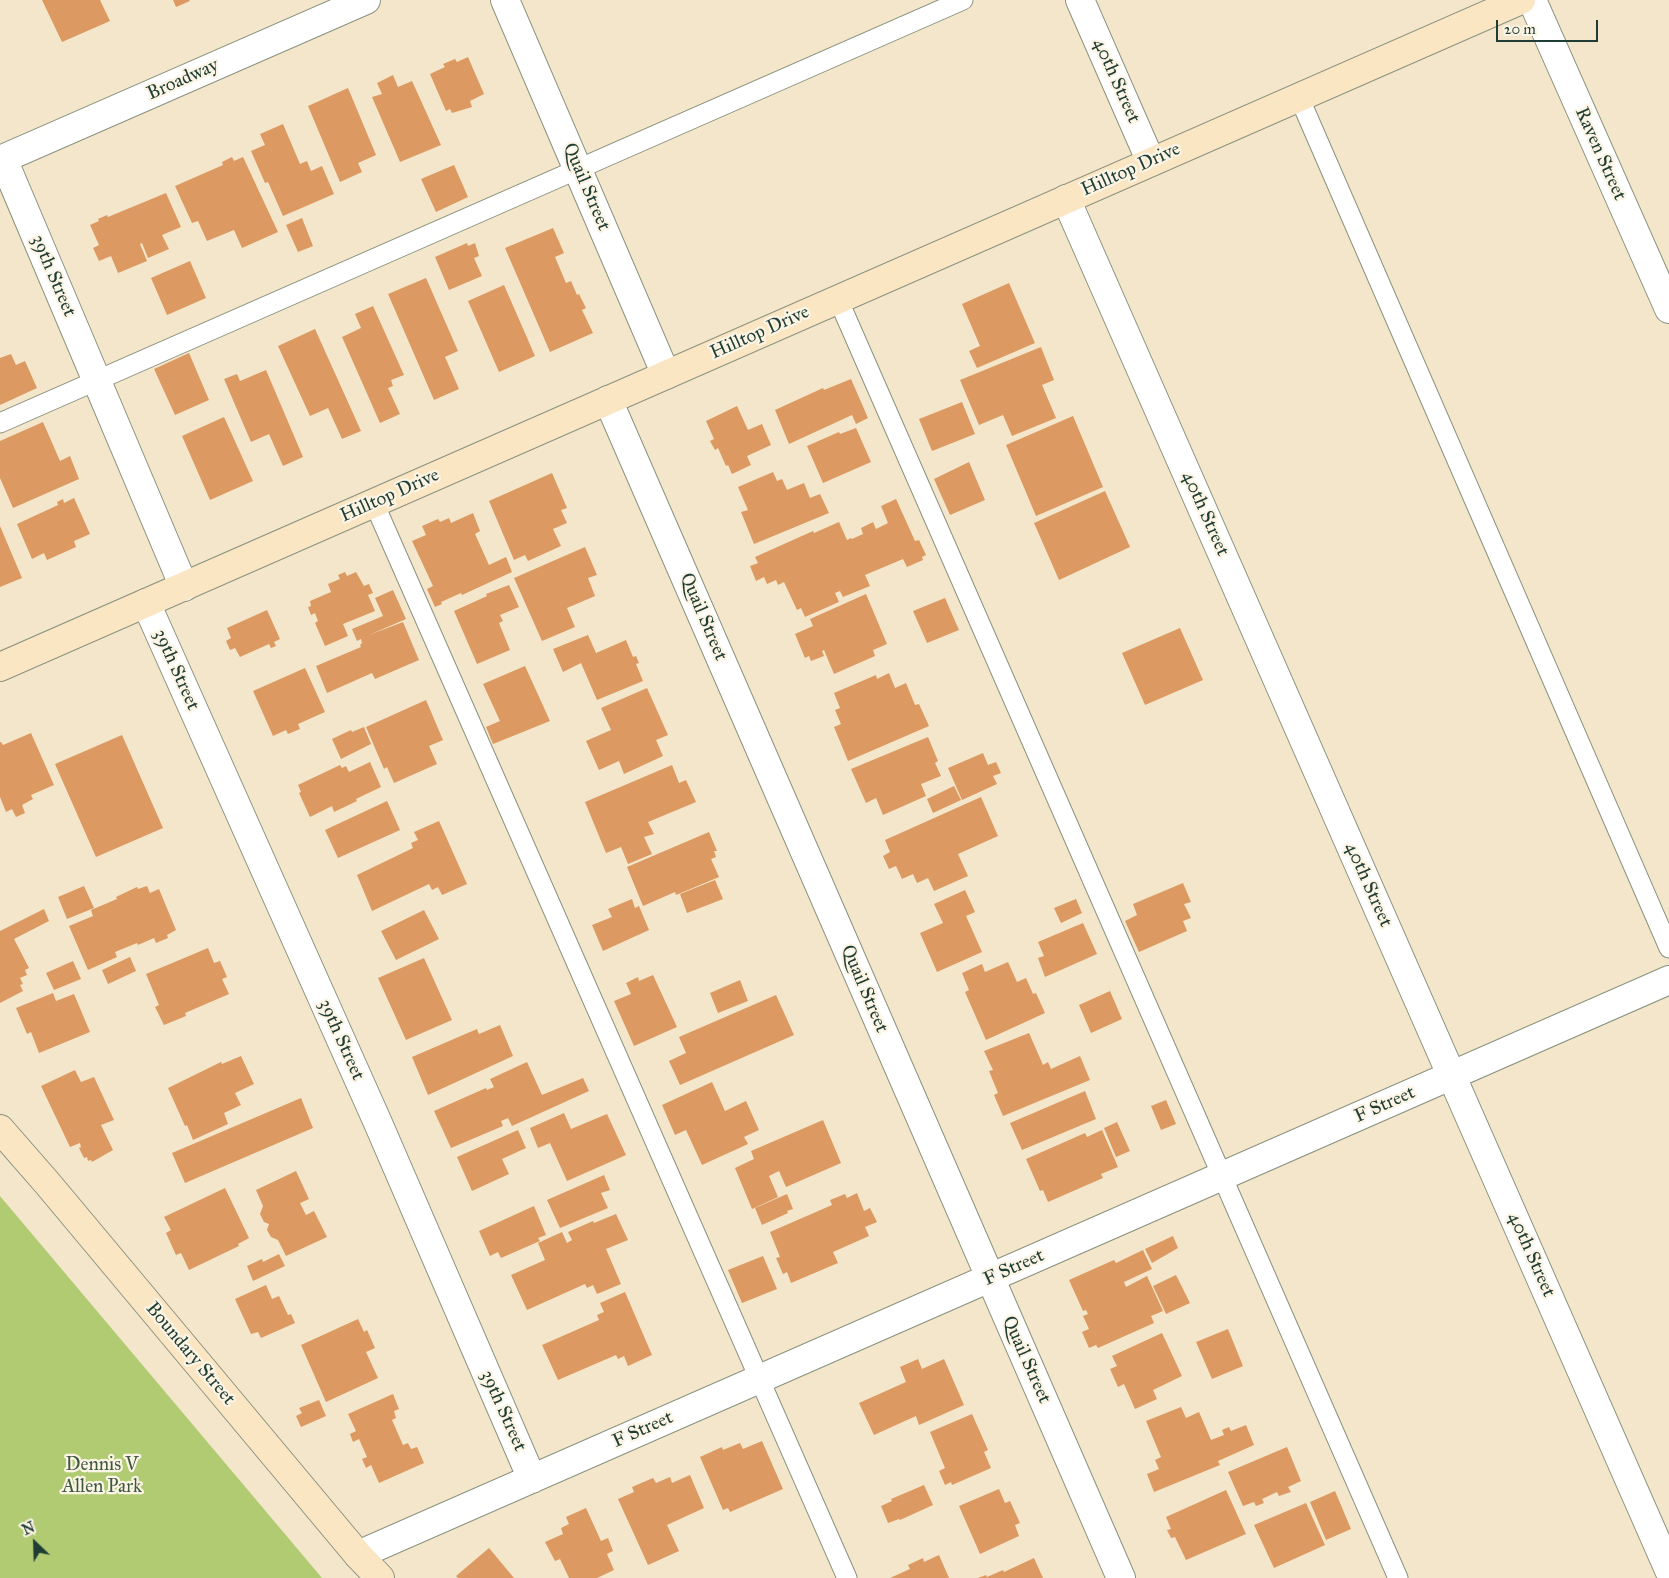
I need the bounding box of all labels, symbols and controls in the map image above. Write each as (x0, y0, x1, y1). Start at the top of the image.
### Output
scale bar (1499, 10, 1602, 42)
text: 20 m (1504, 20, 1536, 38)
street label: 40th Street (1087, 35, 1145, 127)
street label: Broadway (144, 54, 222, 106)
street label: Raven Street (1569, 104, 1631, 204)
street label: Hilltop Drive (1078, 138, 1184, 202)
street label: Quail Street (557, 140, 615, 234)
street label: 39th Street (26, 232, 80, 320)
street label: Hilltop Drive (707, 301, 813, 365)
street label: Hilltop Drive (337, 464, 443, 528)
street label: 40th Street (1176, 468, 1234, 560)
street label: Quail Street (674, 570, 732, 664)
street label: 39th Street (148, 626, 204, 714)
street label: 40th Street (1339, 839, 1397, 931)
street label: Quail Street (835, 942, 893, 1036)
street label: 39th Street (313, 996, 369, 1084)
street label: F Street (1351, 1082, 1419, 1128)
street label: 40th Street (1502, 1209, 1560, 1301)
street label: F Street (980, 1245, 1048, 1291)
street label: Boundary Street (140, 1298, 240, 1410)
street label: Quail Street (997, 1313, 1055, 1407)
street label: 39th Street (475, 1367, 531, 1455)
street label: F Street (609, 1407, 677, 1453)
park label: Dennis V Allen Park (62, 1454, 142, 1498)
north arrow (10, 1518, 60, 1568)
text: N (20, 1519, 38, 1539)

